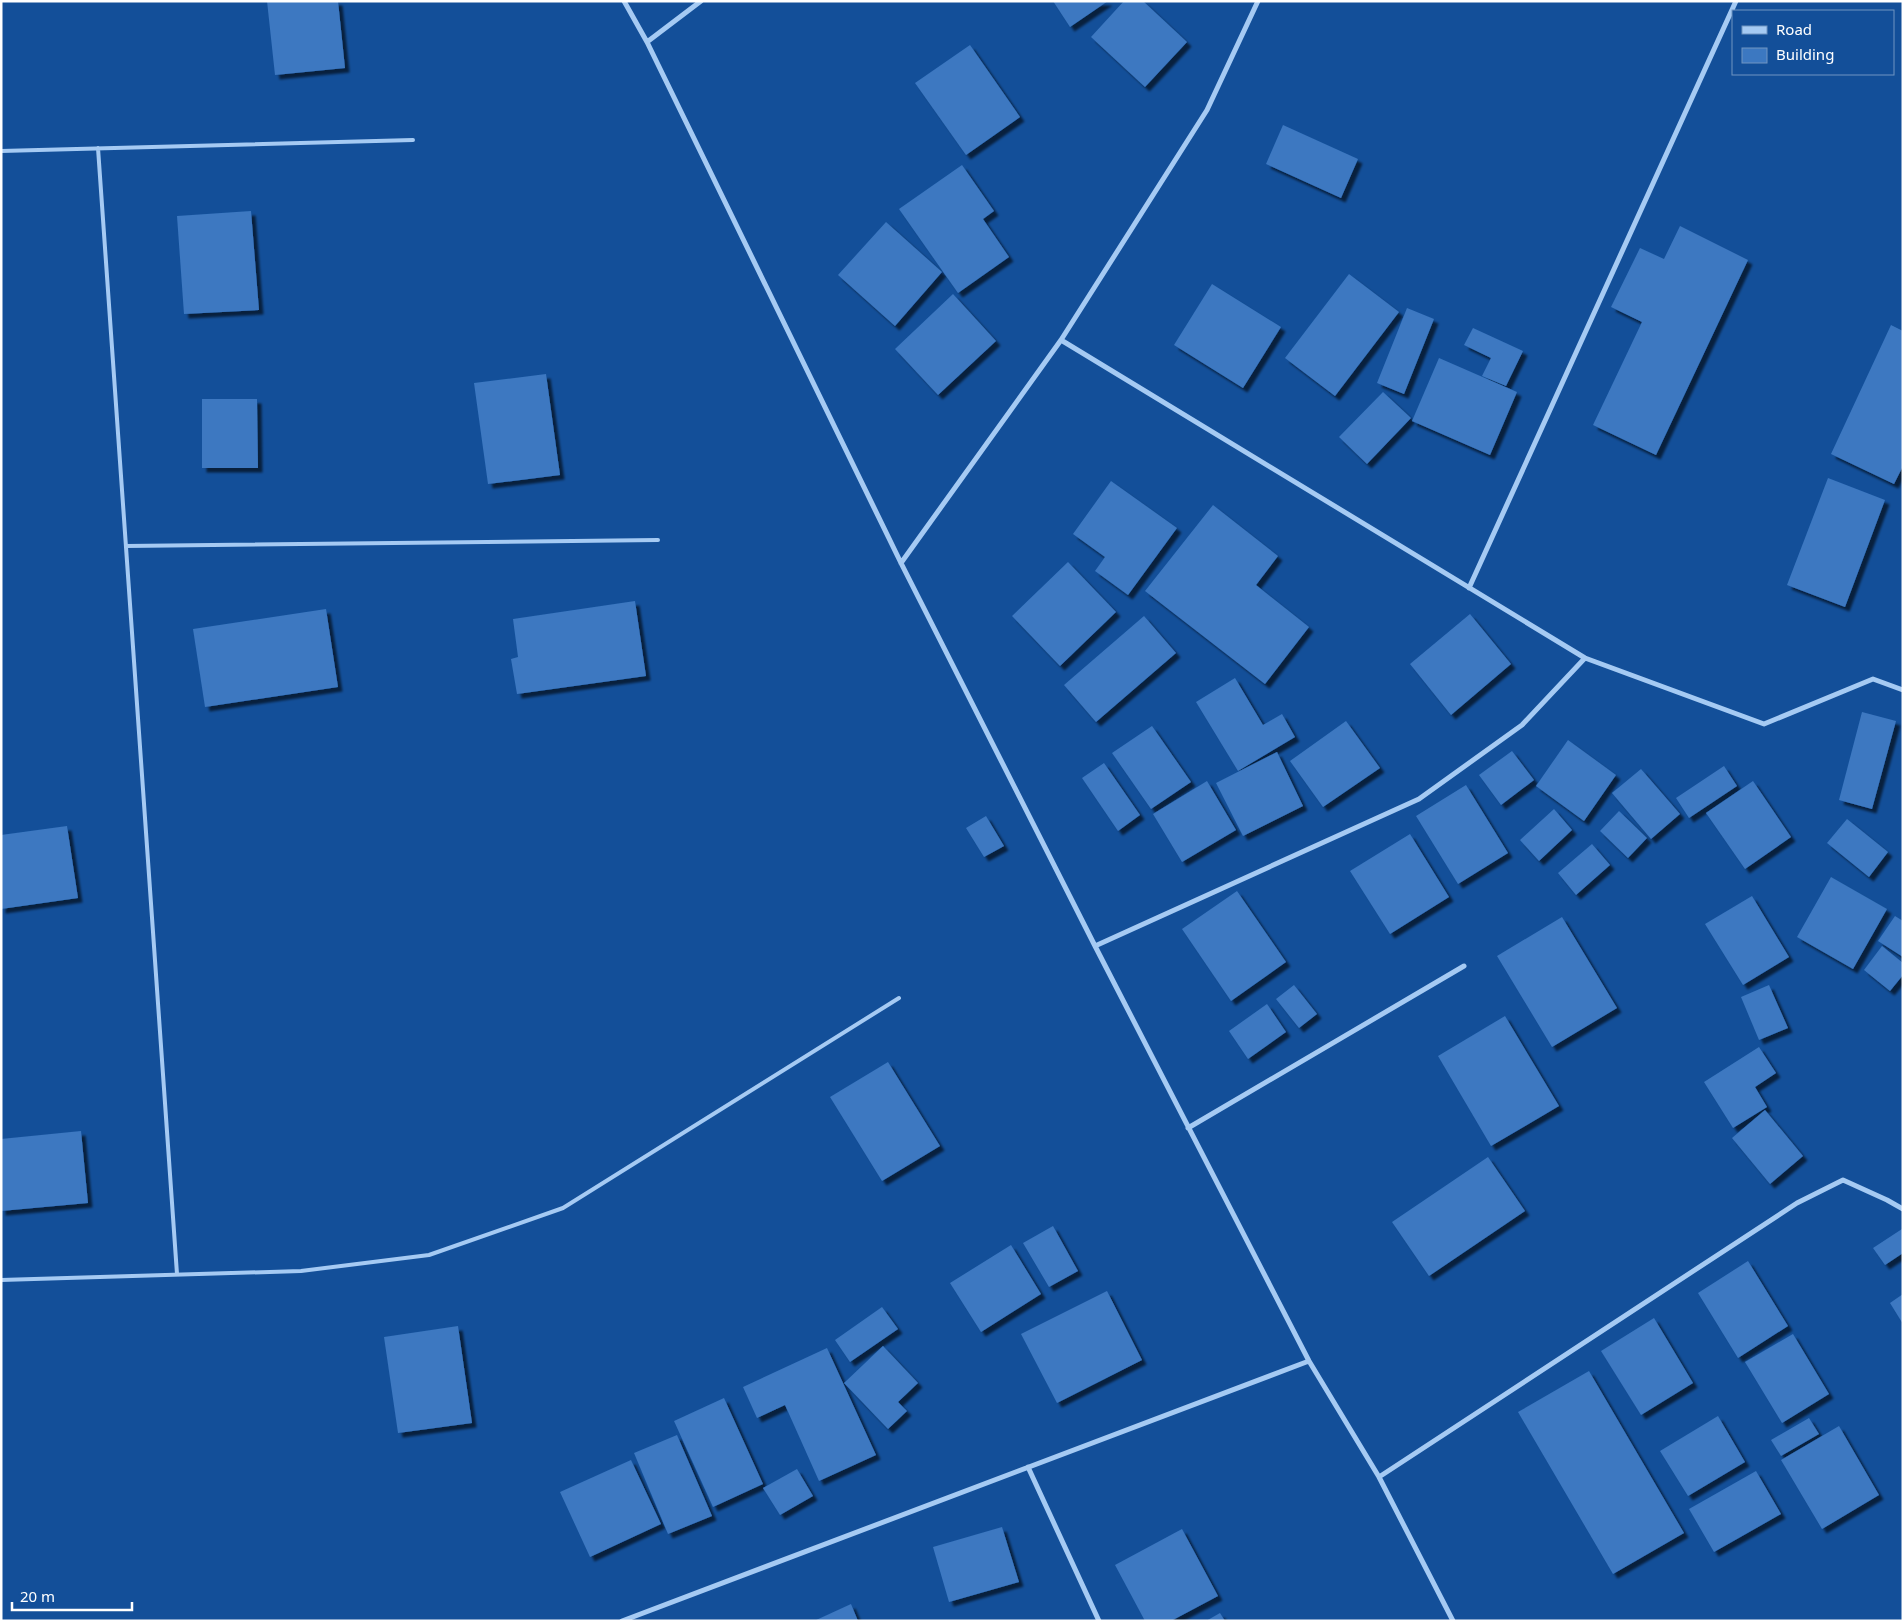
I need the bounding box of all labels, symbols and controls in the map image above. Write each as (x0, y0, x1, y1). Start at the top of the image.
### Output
legend (1732, 10, 1894, 75)
text: Road (1776, 19, 1812, 39)
text: Building (1776, 44, 1834, 64)
scale bar (12, 1580, 132, 1612)
text: 20 m (20, 1586, 55, 1606)

